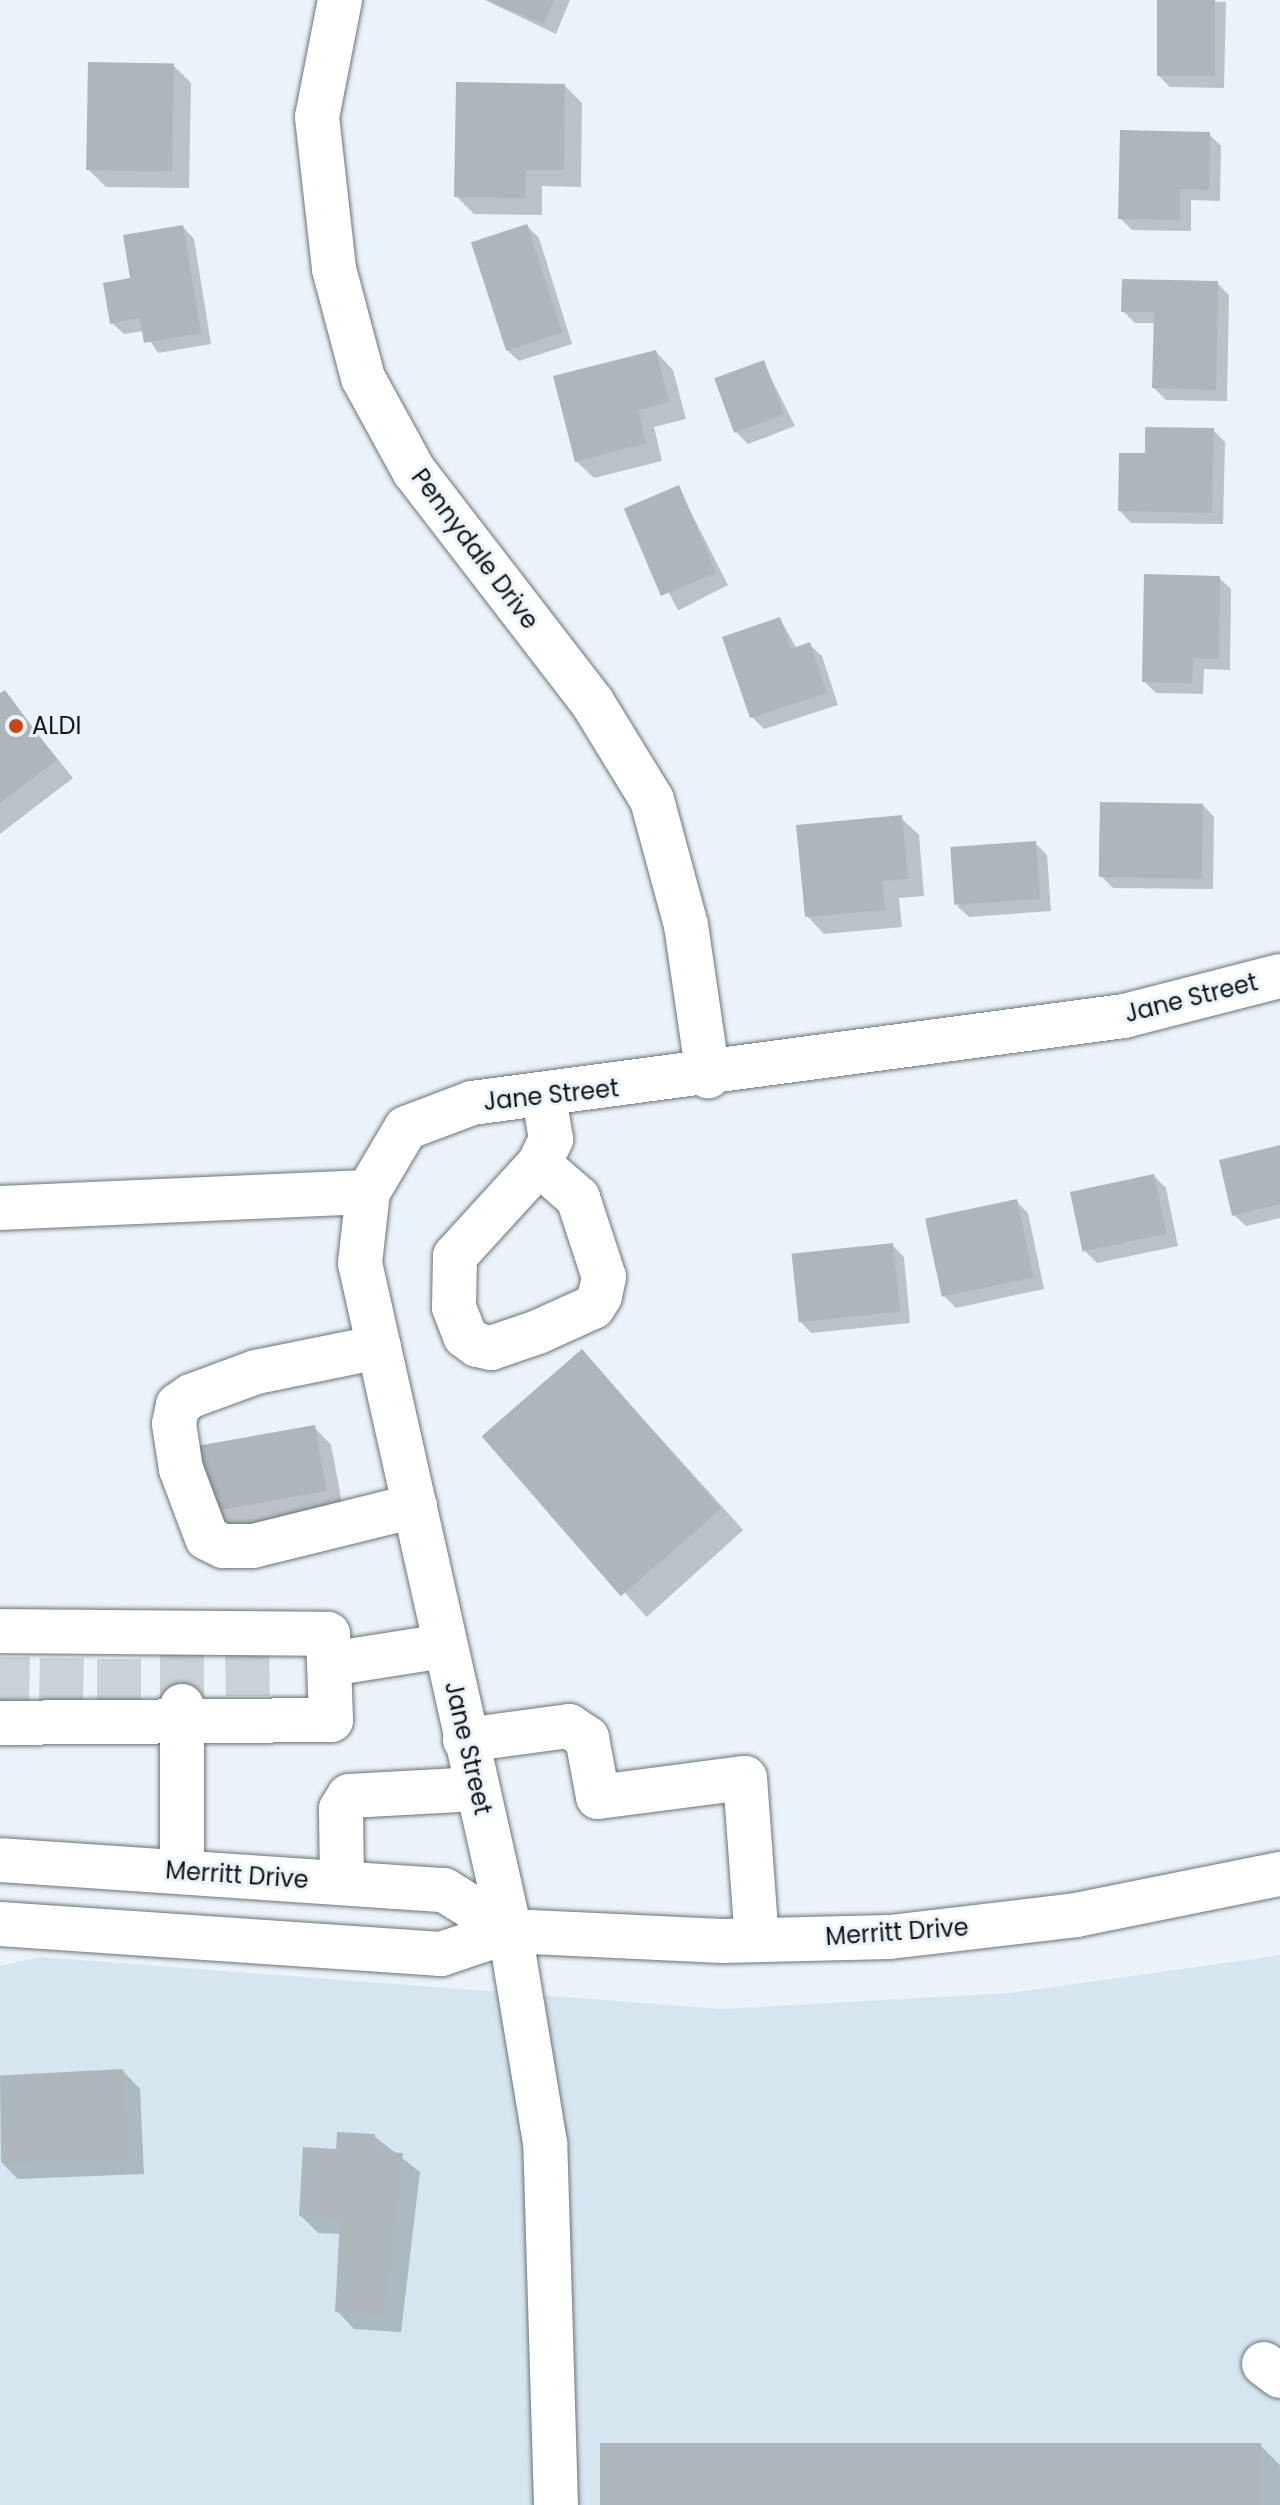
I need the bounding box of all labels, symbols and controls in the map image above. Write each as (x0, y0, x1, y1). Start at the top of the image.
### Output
street label: Pennydale Drive (405, 463, 545, 635)
place label: ALDI (32, 712, 81, 740)
marker: ALDI (7, 717, 25, 735)
street label: Jane Street (1122, 968, 1260, 1028)
street label: Jane Street (482, 1074, 620, 1116)
street label: Jane Street (439, 1679, 497, 1817)
street label: Merritt Drive (164, 1856, 310, 1894)
street label: Merritt Drive (824, 1913, 970, 1951)

